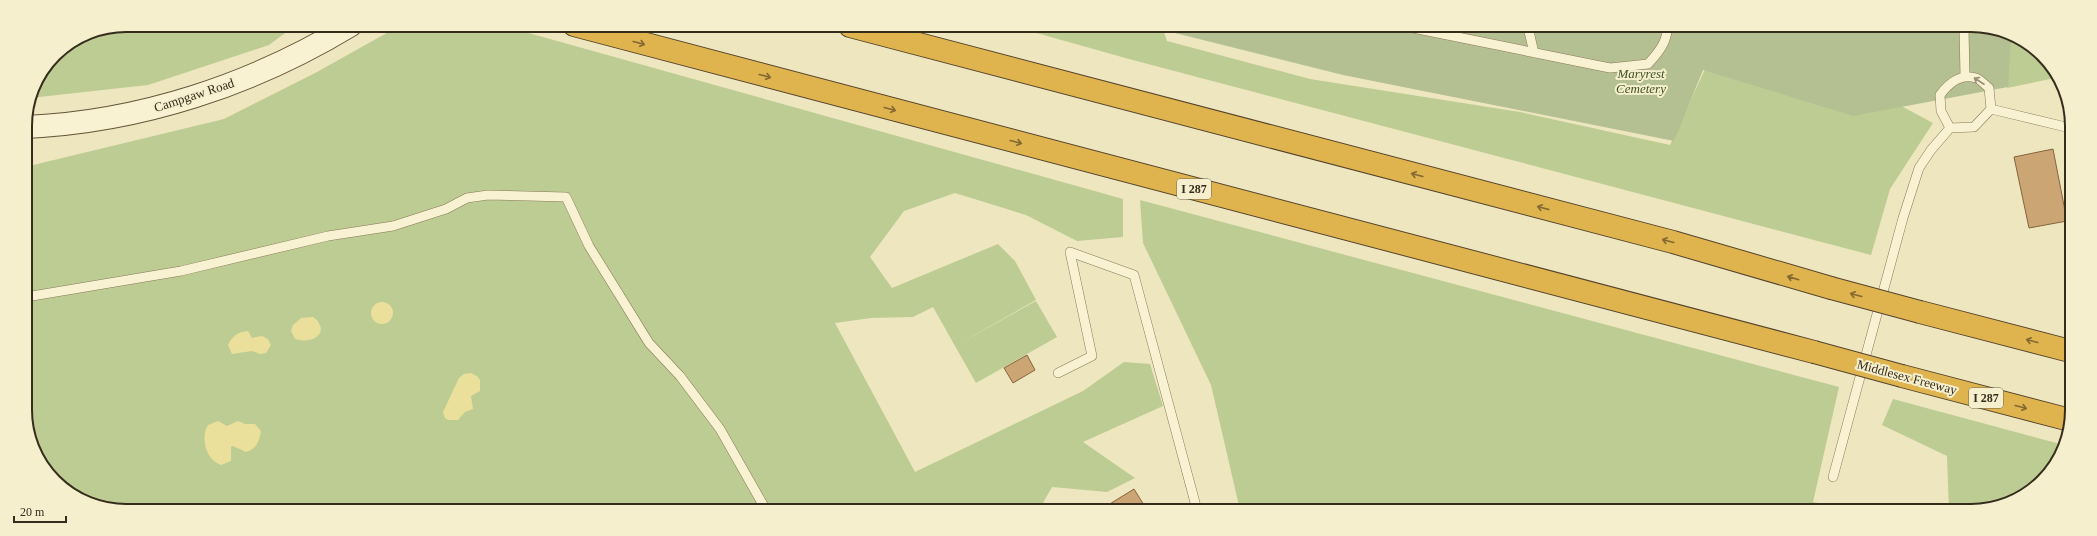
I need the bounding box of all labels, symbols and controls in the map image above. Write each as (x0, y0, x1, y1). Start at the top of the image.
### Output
one-way arrow (632, 39, 645, 47)
park label: Maryrest Cemetery (1616, 66, 1666, 96)
one-way arrow (758, 73, 771, 80)
street label: Campgaw Road (152, 75, 236, 115)
one-way arrow (1974, 77, 1985, 86)
one-way arrow (884, 106, 897, 113)
one-way arrow (1009, 139, 1022, 146)
one-way arrow (1411, 171, 1424, 178)
road number: I 287 (1177, 179, 1211, 199)
one-way arrow (1536, 204, 1549, 211)
one-way arrow (1662, 237, 1675, 244)
one-way arrow (1787, 274, 1800, 281)
one-way arrow (1849, 290, 1862, 298)
one-way arrow (2026, 337, 2039, 344)
street label: Middlesex Freeway (1855, 356, 1959, 398)
road number: I 287 (1969, 388, 2003, 408)
one-way arrow (2015, 404, 2028, 411)
scale bar (14, 498, 66, 524)
text: 20 m (20, 505, 45, 519)

